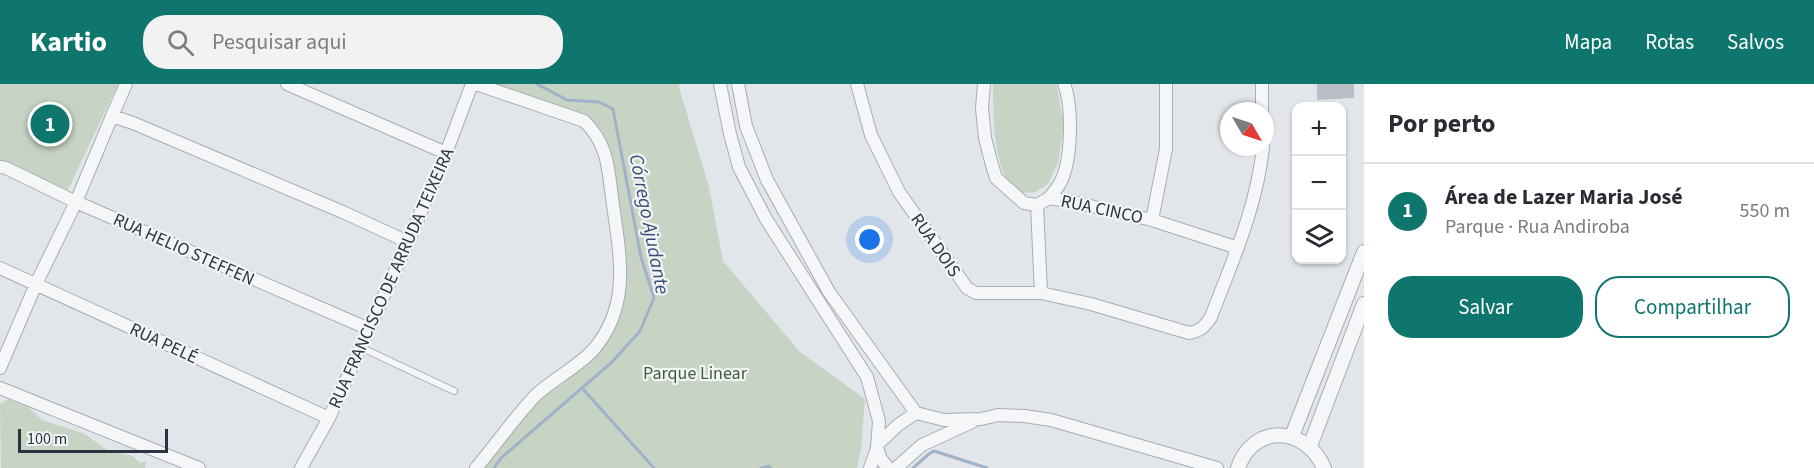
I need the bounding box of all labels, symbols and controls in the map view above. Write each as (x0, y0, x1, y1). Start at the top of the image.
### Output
search box (143, 15, 563, 69)
text: Kartio (30, 22, 107, 62)
icon: search (164, 26, 197, 59)
text: Pesquisar aqui (212, 26, 347, 58)
text: Mapa (1564, 27, 1612, 57)
text: Rotas (1645, 27, 1694, 57)
text: Salvos (1727, 27, 1784, 57)
pin: 1 (31, 102, 70, 147)
north arrow (1220, 102, 1274, 156)
map controls (1292, 102, 1346, 264)
button: + (1292, 102, 1346, 156)
text: Por perto (1388, 105, 1496, 142)
street label: RUA FRANCISCO DE ARRUDA TEIXEIRA (323, 144, 461, 413)
water label: Córrego Ajudante (622, 152, 676, 297)
button: − (1292, 156, 1346, 210)
text: Área de Lazer Maria José (1445, 181, 1683, 213)
street label: RUA CINCO (1059, 189, 1145, 230)
text: 1 (1402, 197, 1413, 225)
text: 550 m (1740, 197, 1790, 225)
street label: RUA HELIO STEFFEN (109, 207, 259, 292)
street label: RUA DOIS (905, 208, 967, 282)
button: layers (1292, 210, 1346, 264)
text: Parque · Rua Andiroba (1445, 213, 1630, 241)
your location (855, 225, 884, 254)
button: Salvar (1388, 276, 1583, 338)
button: Compartilhar (1595, 276, 1790, 338)
street label: RUA PELÉ (125, 317, 202, 370)
park label: Parque Linear (643, 361, 748, 386)
scale bar (18, 426, 168, 454)
text: 100 m (27, 428, 67, 450)

